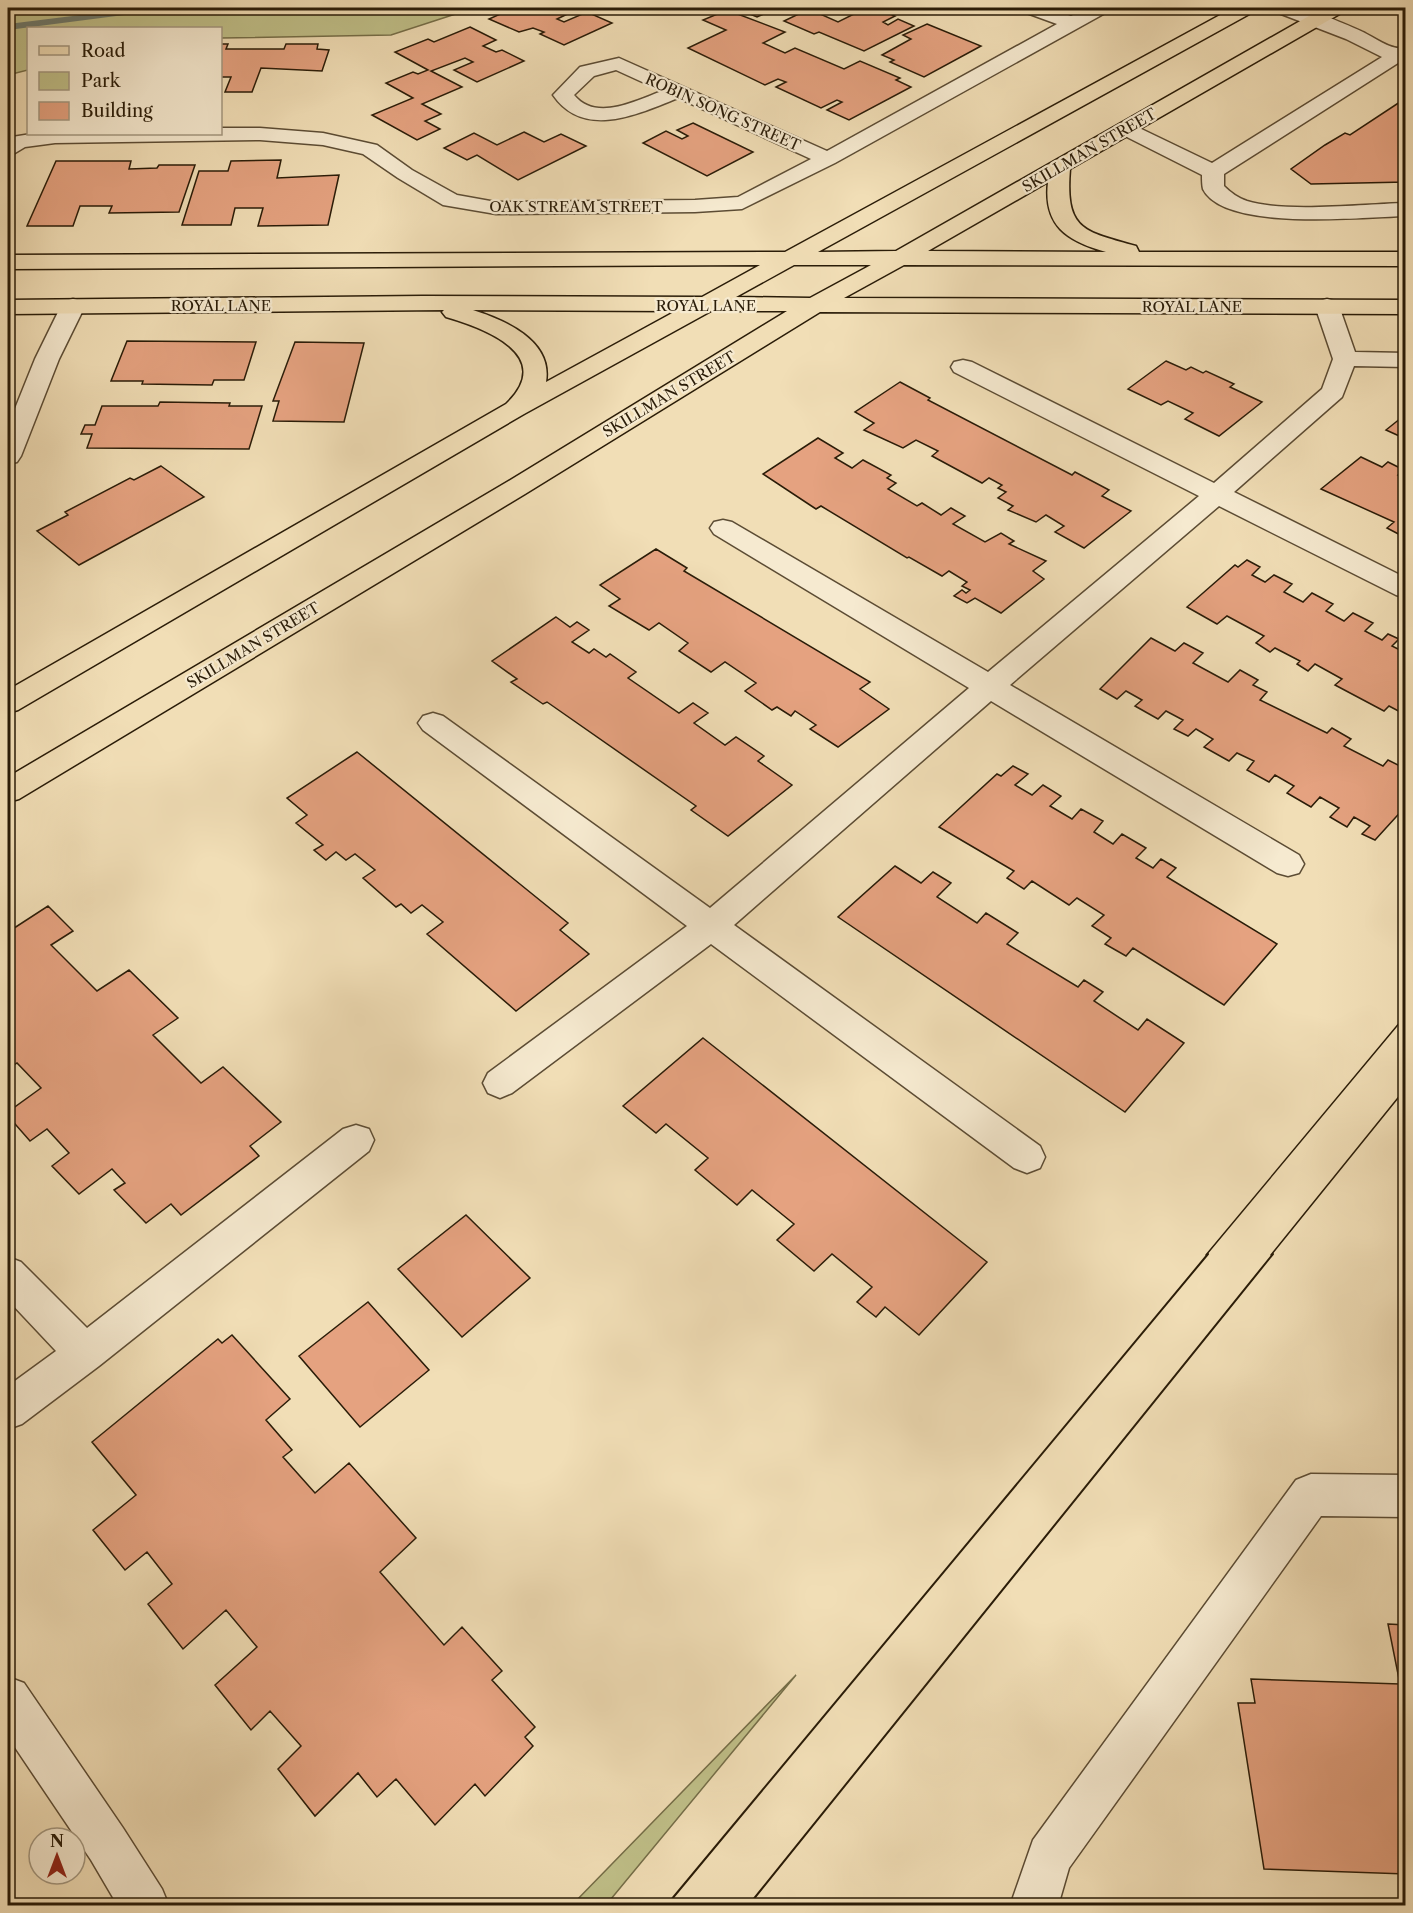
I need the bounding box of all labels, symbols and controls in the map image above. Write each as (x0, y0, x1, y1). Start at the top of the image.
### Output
legend (27, 27, 222, 135)
text: Road (81, 40, 126, 62)
street label: ROBIN SONG STREET (642, 69, 804, 155)
text: Park (81, 70, 122, 92)
text: Building (81, 100, 153, 122)
street label: SKILLMAN STREET (1019, 103, 1160, 196)
street label: OAK STREAM STREET (489, 197, 663, 216)
street label: ROYAL LANE (171, 296, 271, 315)
street label: ROYAL LANE (656, 296, 756, 315)
street label: ROYAL LANE (1142, 297, 1242, 316)
street label: SKILLMAN STREET (599, 346, 740, 441)
street label: SKILLMAN STREET (183, 597, 324, 692)
north arrow (27, 1826, 87, 1886)
text: N (50, 1831, 64, 1851)

